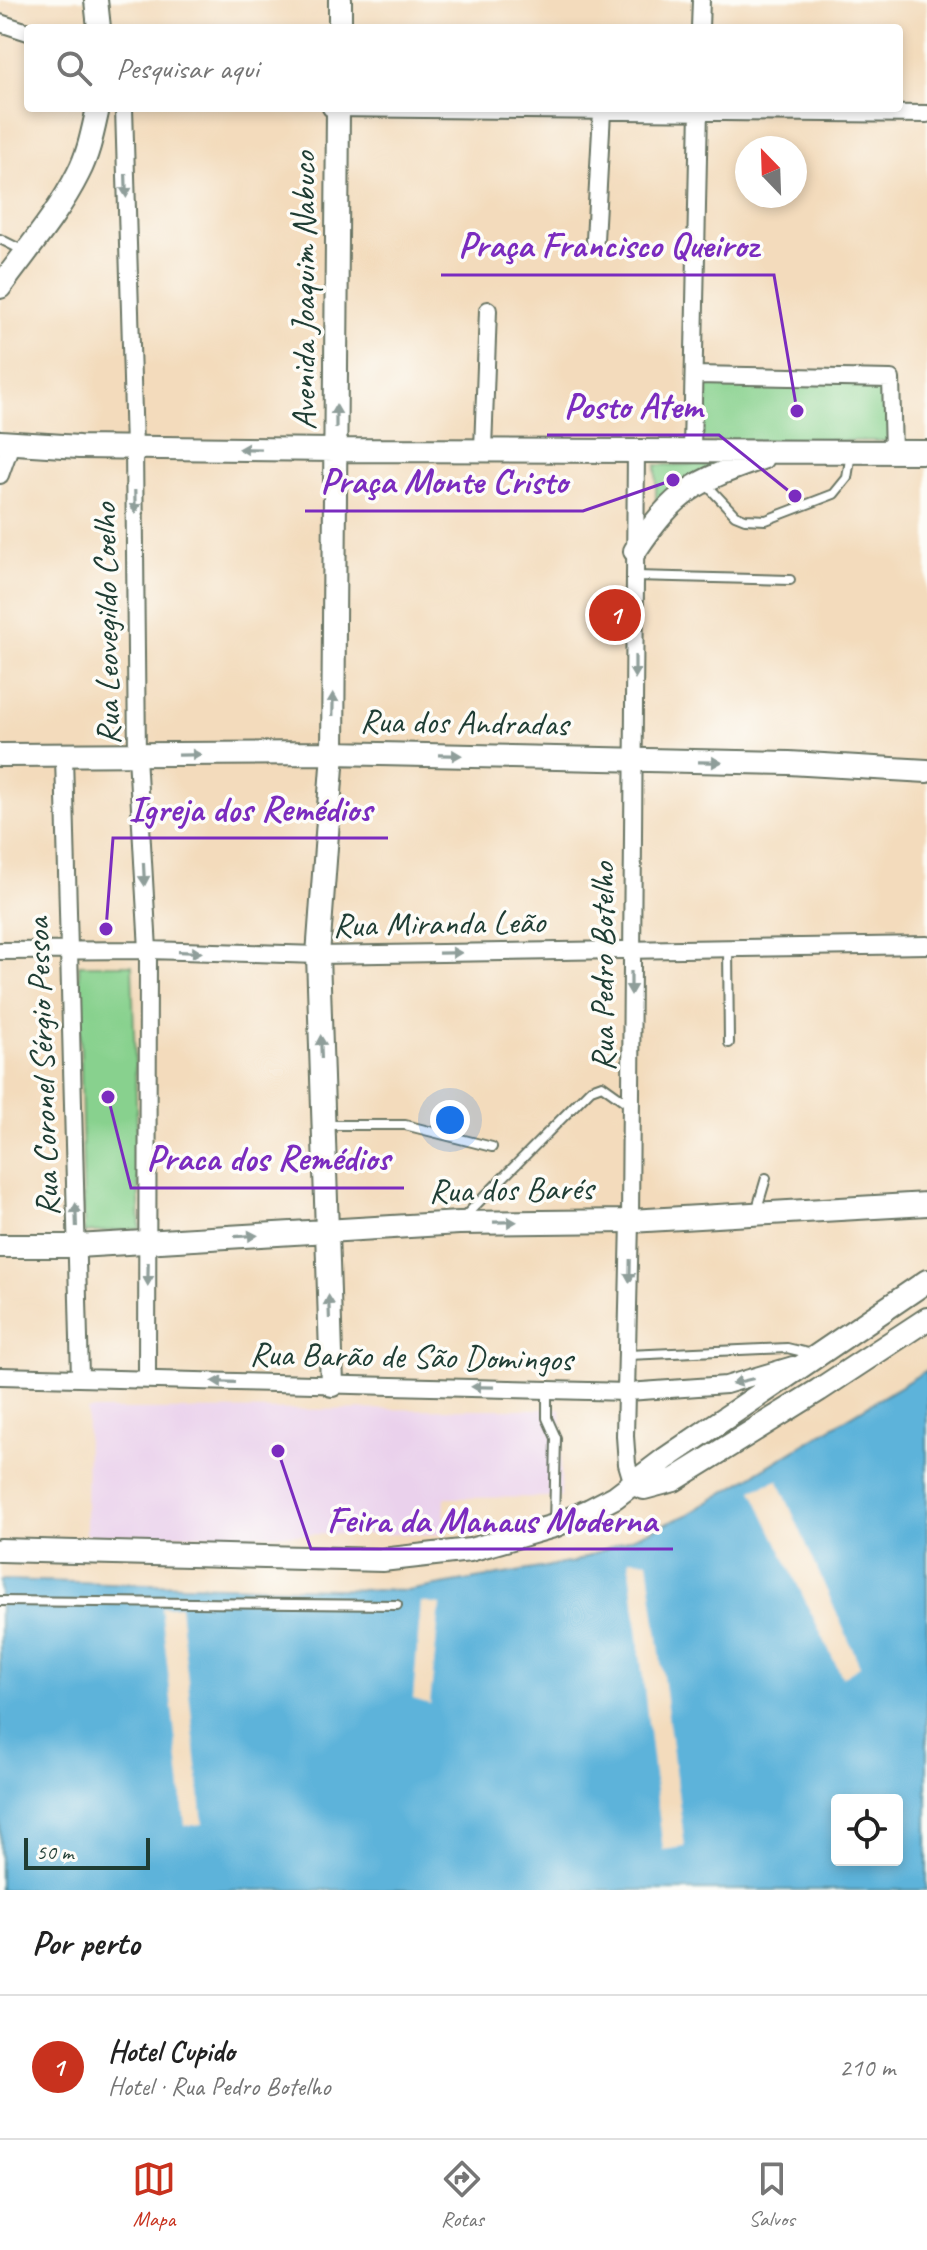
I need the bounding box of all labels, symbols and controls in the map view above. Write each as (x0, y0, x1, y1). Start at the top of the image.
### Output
search box (24, 24, 903, 112)
icon: search (52, 46, 96, 90)
text: Pesquisar aqui (116, 49, 259, 87)
north arrow (735, 136, 807, 208)
street label: Avenida Joaquim Nabuco (282, 150, 325, 430)
one-way arrow (120, 174, 133, 199)
callout: Praça Francisco Queiroz (441, 215, 774, 275)
text: Praça Francisco Queiroz (458, 222, 761, 268)
callout: Posto Atem (547, 375, 719, 435)
text: Posto Atem (564, 383, 705, 429)
one-way arrow (330, 403, 342, 428)
one-way arrow (237, 443, 262, 455)
callout: Praça Monte Cristo (305, 451, 583, 511)
text: Praça Monte Cristo (321, 458, 570, 504)
one-way arrow (128, 490, 141, 515)
street label: Rua Leovegildo Coelho (82, 501, 130, 745)
pin: 1 (589, 585, 641, 645)
one-way arrow (628, 655, 641, 680)
one-way arrow (327, 691, 339, 716)
street label: Rua dos Andradas (359, 699, 572, 745)
one-way arrow (178, 748, 203, 761)
one-way arrow (438, 749, 463, 761)
one-way arrow (698, 755, 723, 768)
callout: Igreja dos Remédios (113, 778, 388, 838)
text: Igreja dos Remédios (128, 786, 375, 832)
street label: Rua Pedro Botelho (581, 861, 624, 1071)
one-way arrow (137, 862, 150, 887)
street label: Rua Miranda Leão (332, 900, 548, 946)
street label: Rua Coronel Sérgio Pessoa (15, 915, 69, 1217)
one-way arrow (178, 945, 203, 958)
one-way arrow (438, 947, 463, 959)
one-way arrow (625, 971, 638, 996)
one-way arrow (314, 1034, 327, 1059)
your location (430, 1100, 470, 1140)
callout: Praca dos Remédios (131, 1128, 404, 1188)
text: Praca dos Remédios (146, 1135, 393, 1181)
street label: Rua dos Barés (428, 1166, 597, 1212)
one-way arrow (69, 1202, 82, 1227)
one-way arrow (493, 1216, 518, 1228)
one-way arrow (234, 1229, 259, 1242)
one-way arrow (623, 1259, 636, 1284)
one-way arrow (142, 1262, 155, 1287)
one-way arrow (323, 1294, 336, 1319)
street label: Rua Barão de São Domingos (249, 1332, 576, 1380)
one-way arrow (210, 1375, 236, 1388)
one-way arrow (730, 1375, 755, 1387)
one-way arrow (470, 1381, 495, 1393)
callout: Feira da Manaus Moderna (311, 1489, 673, 1549)
text: Feira da Manaus Moderna (327, 1497, 660, 1543)
map controls (831, 1794, 903, 1866)
button: locate (831, 1794, 903, 1866)
scale bar (24, 1834, 150, 1870)
text: 50 m (36, 1838, 73, 1866)
text: Por perto (32, 1921, 140, 1964)
text: Hotel Cupido (108, 2032, 235, 2070)
text: 1 (52, 2051, 64, 2084)
text: 210 m (839, 2051, 895, 2084)
text: Hotel · Rua Pedro Botelho (108, 2070, 330, 2103)
tab: Mapa (132, 2157, 176, 2233)
tab: Rotas (440, 2157, 484, 2233)
tab: Salvos (749, 2157, 795, 2233)

